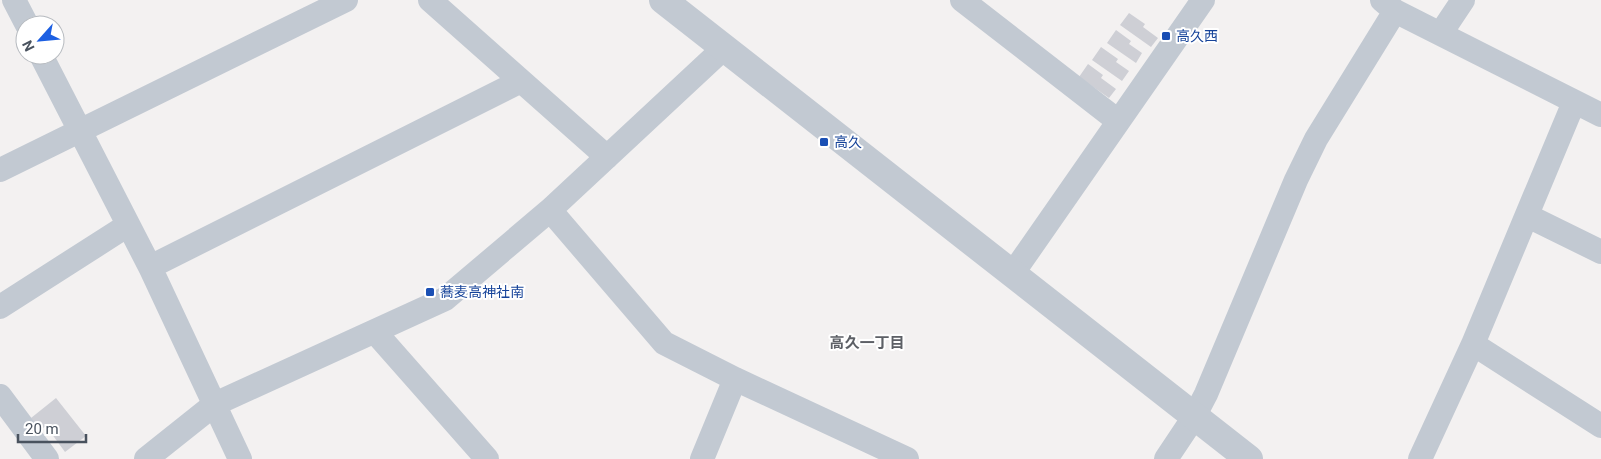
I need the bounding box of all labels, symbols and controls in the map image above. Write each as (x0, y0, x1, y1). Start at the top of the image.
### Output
north arrow (15, 15, 65, 65)
place label: 高久西 (1176, 28, 1218, 44)
marker: 高久西 (1160, 30, 1172, 42)
text: N (19, 38, 38, 54)
place label: 高久 (834, 134, 862, 150)
marker: 高久 (818, 136, 830, 148)
place label: 蕎麦高神社南 (440, 284, 524, 300)
marker: 蕎麦高神社南 (424, 286, 436, 298)
district label: 高久一丁目 (829, 334, 905, 352)
scale bar (18, 412, 85, 444)
text: 20 m (25, 420, 59, 438)

